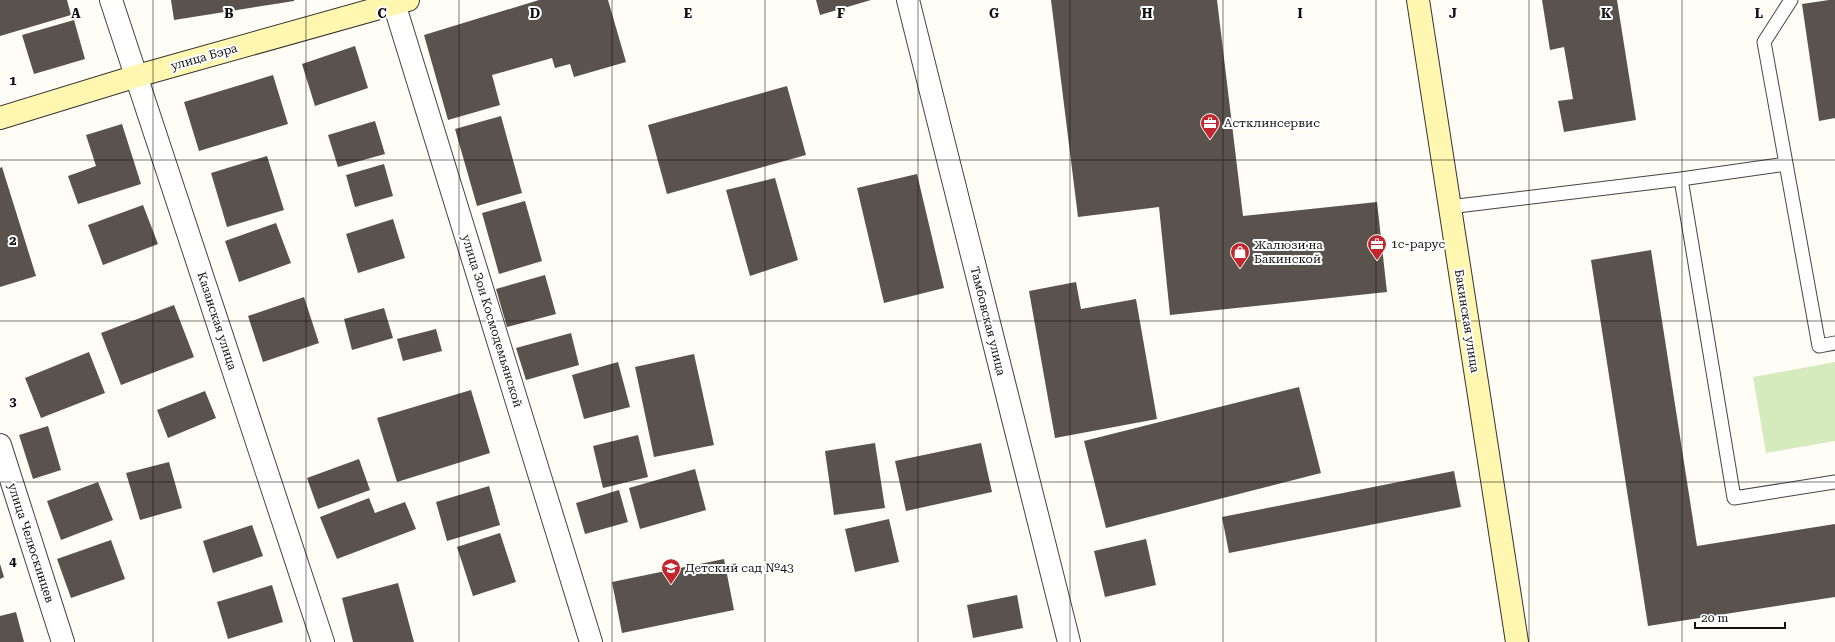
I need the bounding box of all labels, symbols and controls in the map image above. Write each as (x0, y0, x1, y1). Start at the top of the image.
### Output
text: A (71, 6, 81, 21)
text: B (224, 6, 234, 21)
text: C (377, 6, 387, 21)
text: D (530, 6, 540, 21)
text: E (684, 6, 692, 21)
text: F (837, 6, 845, 21)
text: G (989, 6, 999, 21)
text: H (1142, 6, 1153, 21)
text: I (1297, 6, 1303, 21)
text: J (1449, 6, 1457, 21)
text: K (1601, 6, 1612, 21)
text: L (1755, 6, 1763, 21)
street label: улица Бэра (169, 41, 239, 73)
text: 1 (9, 73, 17, 88)
office icon: Астклинсервис (1199, 112, 1221, 140)
place label: Астклинсервис (1224, 116, 1320, 130)
text: 2 (9, 233, 17, 248)
street label: улица Зои Космодемьянской (459, 233, 525, 409)
office icon: 1с-рарус (1366, 233, 1388, 261)
place label: 1с-рарус (1391, 237, 1445, 251)
place label: Жалюзи на Бакинской (1254, 238, 1323, 266)
shop icon: Жалюзи на Бакинской (1229, 241, 1251, 269)
street label: Тамбовская улица (968, 265, 1008, 377)
street label: Бакинская улица (1452, 268, 1482, 374)
street label: Казанская улица (195, 270, 240, 372)
text: 3 (9, 394, 17, 409)
street label: улица Челюскинцев (5, 481, 57, 605)
text: 4 (9, 554, 17, 569)
school or university icon: Детский сад №43 (660, 557, 682, 585)
place label: Детский сад №43 (685, 561, 794, 575)
scale bar (1695, 604, 1785, 630)
text: 20 m (1701, 611, 1728, 625)

